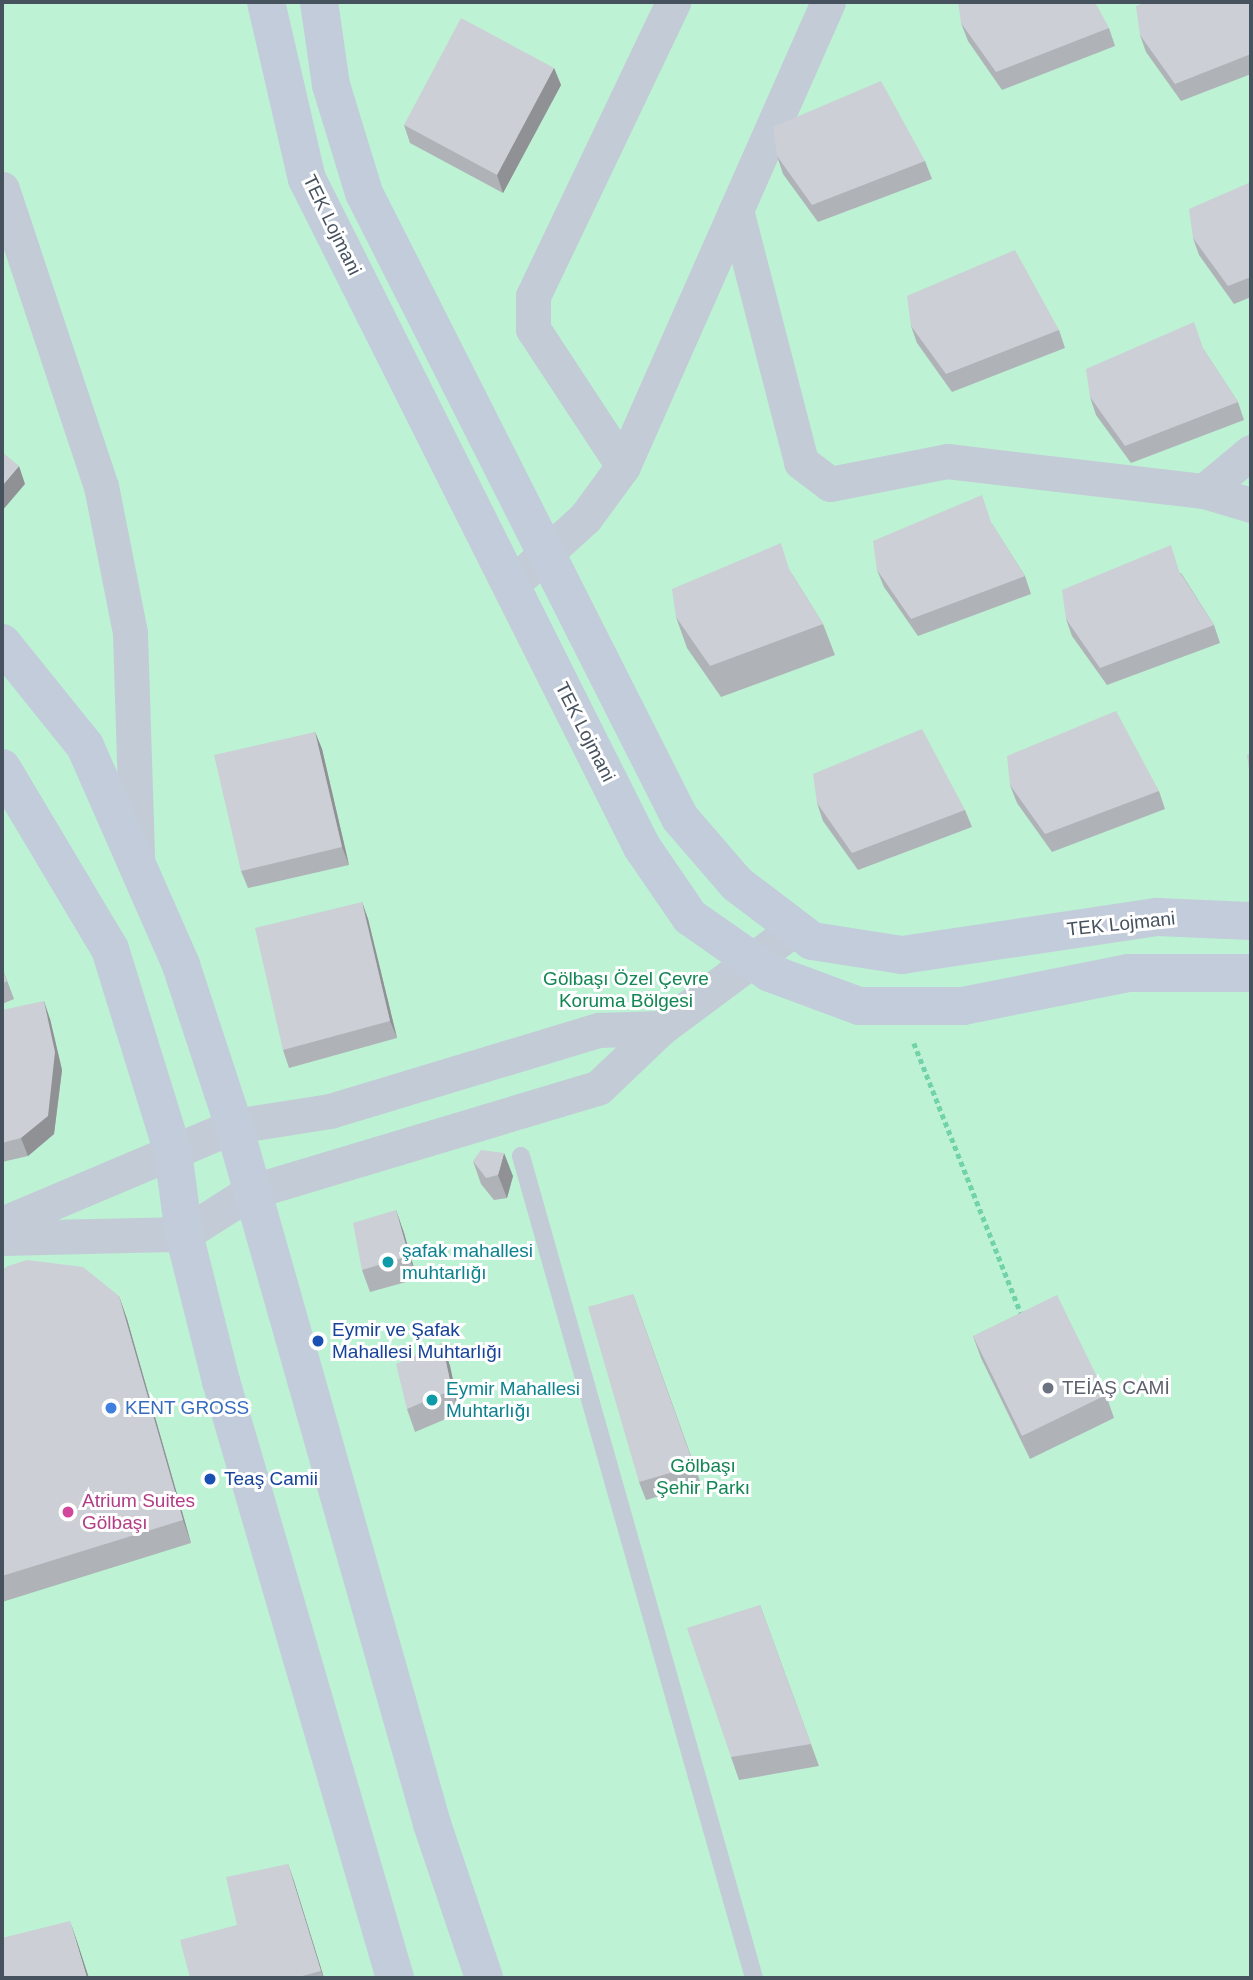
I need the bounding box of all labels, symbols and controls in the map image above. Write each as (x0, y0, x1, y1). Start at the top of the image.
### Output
street label: TEK Lojmani (298, 171, 366, 279)
street label: TEK Lojmani (550, 678, 620, 786)
street label: TEK Lojmani (1066, 907, 1176, 941)
park label: Gölbaşı Özel Çevre Koruma Bölgesi (543, 968, 709, 1012)
place label: şafak mahallesi muhtarlığı (402, 1240, 533, 1284)
marker: şafak mahallesi muhtarlığı (380, 1254, 396, 1270)
place label: Eymir ve Şafak Mahallesi Muhtarlığı (332, 1319, 502, 1363)
marker: Eymir ve Şafak Mahallesi Muhtarlığı (310, 1333, 326, 1349)
place label: TEİAŞ CAMİ (1062, 1377, 1170, 1399)
place label: Eymir Mahallesi Muhtarlığı (446, 1378, 580, 1422)
marker: TEİAŞ CAMİ (1040, 1380, 1056, 1396)
marker: Eymir Mahallesi Muhtarlığı (424, 1392, 440, 1408)
place label: KENT GROSS (125, 1397, 250, 1419)
marker: KENT GROSS (103, 1400, 119, 1416)
park label: Gölbaşı Şehir Parkı (656, 1455, 750, 1499)
place label: Teaş Camii (224, 1468, 318, 1490)
marker: Teaş Camii (202, 1471, 218, 1487)
place label: Atrium Suites Gölbaşı (82, 1490, 195, 1534)
marker: Atrium Suites Gölbaşı (60, 1504, 76, 1520)

